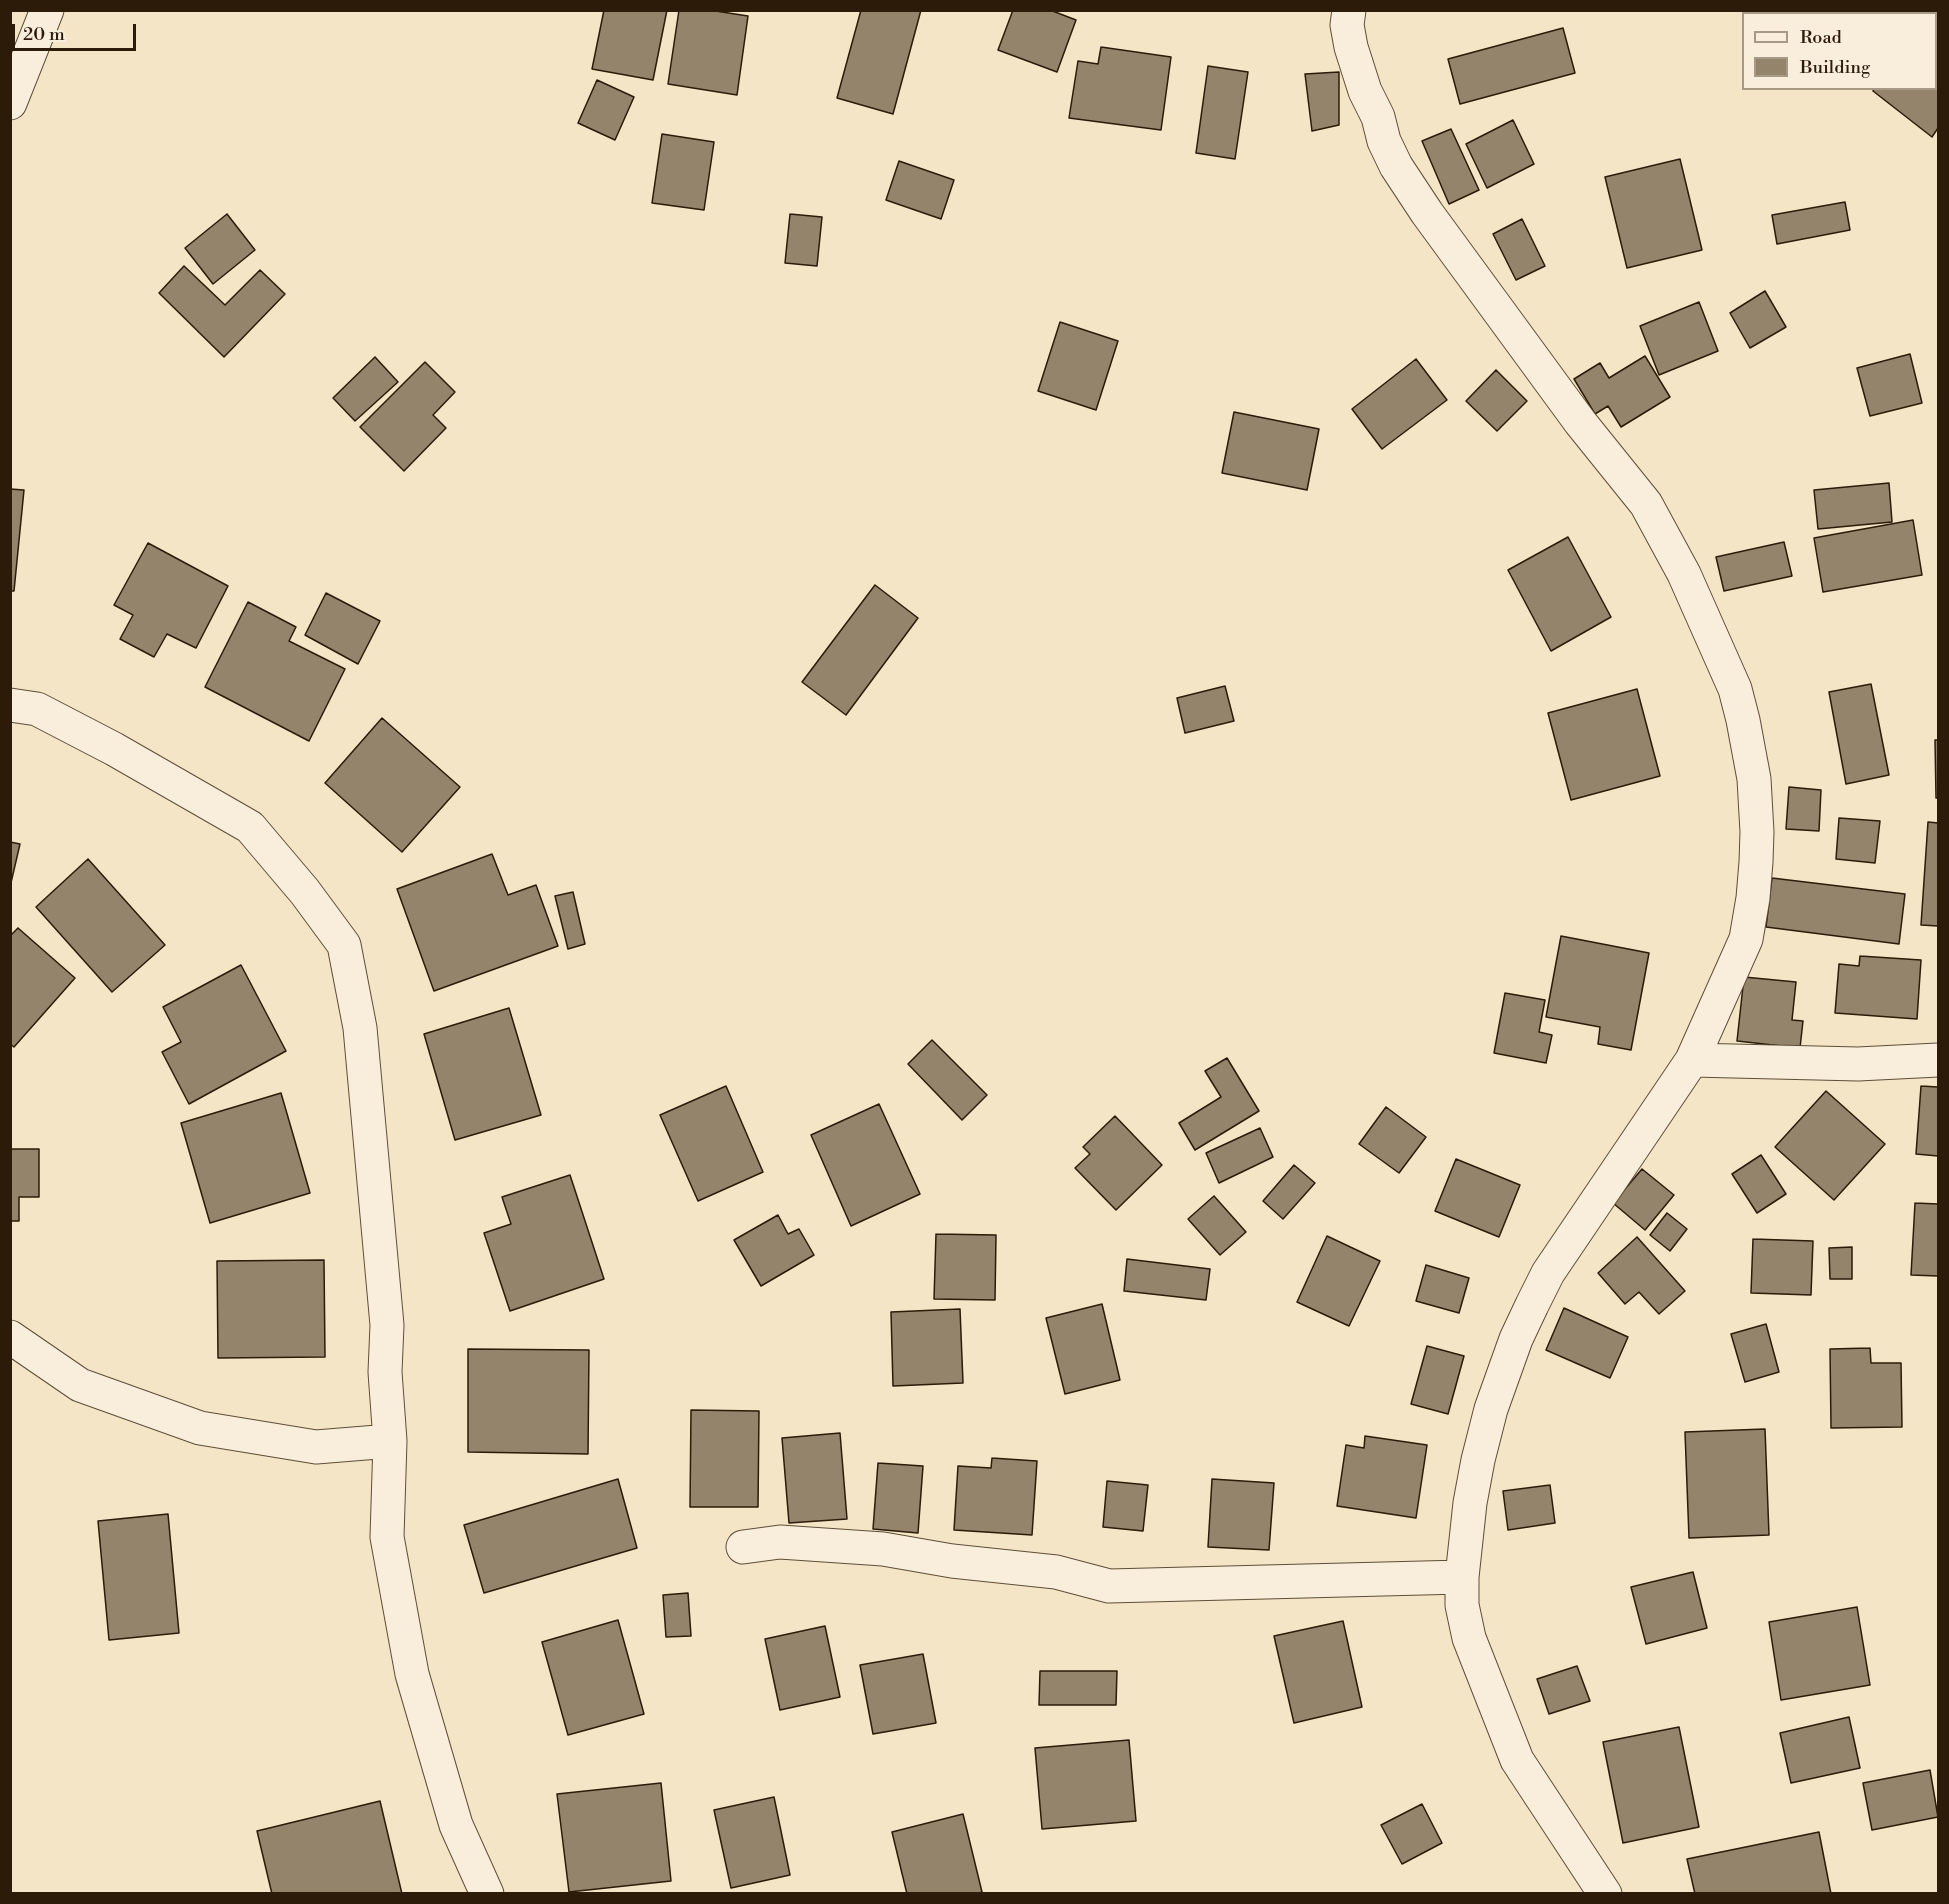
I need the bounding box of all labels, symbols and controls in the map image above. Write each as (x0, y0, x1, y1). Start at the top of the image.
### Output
scale bar (15, 12, 140, 50)
legend (1742, 12, 1937, 90)
text: 20 m (23, 23, 65, 46)
text: Road (1800, 26, 1842, 49)
text: Building (1800, 56, 1870, 79)

